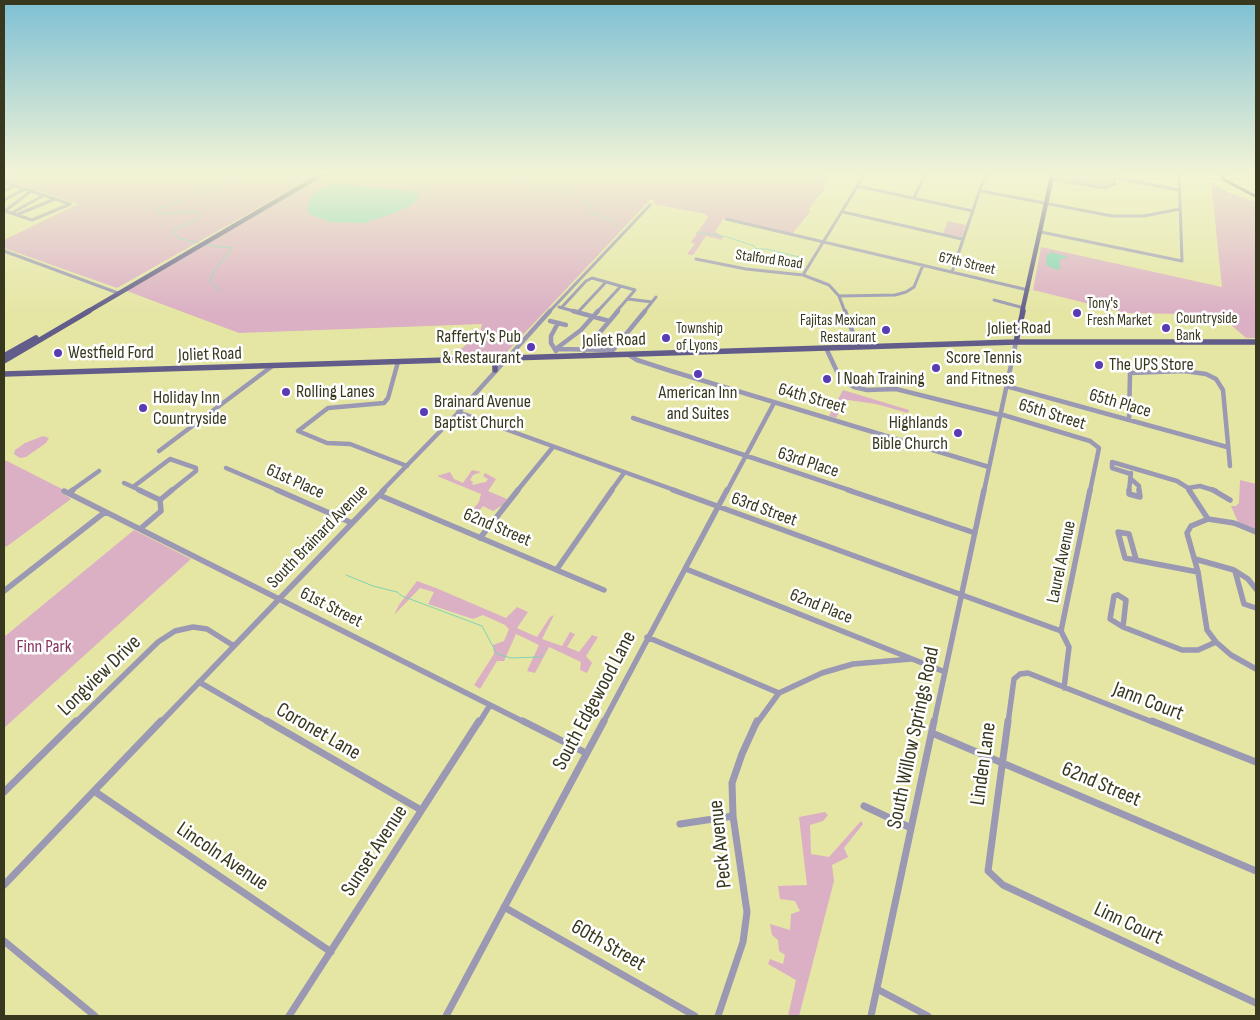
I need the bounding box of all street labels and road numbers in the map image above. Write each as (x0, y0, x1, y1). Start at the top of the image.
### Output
street label: Stalford Road (734, 246, 804, 274)
street label: 67th Street (937, 249, 997, 279)
street label: Joliet Road (987, 318, 1051, 340)
street label: Joliet Road (582, 329, 646, 353)
street label: Joliet Road (178, 343, 242, 367)
street label: 64th Street (775, 379, 849, 419)
street label: 65th Place (1087, 385, 1153, 423)
street label: 65th Street (1016, 395, 1088, 435)
street label: 63rd Place (775, 443, 841, 483)
street label: 61st Place (263, 460, 327, 504)
street label: South Brainard Avenue (263, 481, 373, 593)
street label: 63rd Street (728, 488, 800, 532)
street label: 62nd Street (460, 504, 534, 552)
street label: Laurel Avenue (1043, 519, 1081, 605)
street label: 61st Street (296, 583, 366, 633)
street label: 62nd Place (786, 585, 856, 629)
street label: South Edgewood Lane (548, 627, 642, 775)
street label: Longview Drive (53, 630, 147, 722)
street label: South Willow Springs Road (882, 645, 946, 831)
street label: Jann Court (1109, 677, 1187, 727)
street label: Coronet Lane (271, 698, 365, 766)
street label: Linden Lane (966, 721, 1002, 807)
street label: 62nd Street (1058, 757, 1144, 813)
street label: Peck Avenue (704, 799, 738, 889)
street label: Sunset Avenue (336, 801, 414, 901)
street label: Lincoln Avenue (171, 817, 273, 897)
street label: Linn Court (1090, 897, 1166, 951)
street label: 60th Street (566, 915, 650, 977)

